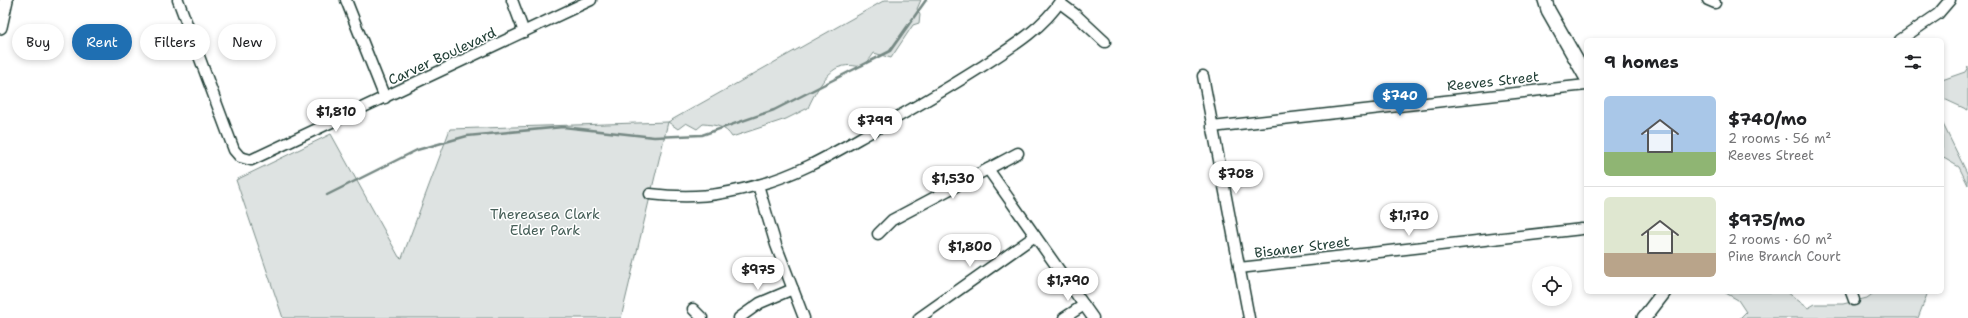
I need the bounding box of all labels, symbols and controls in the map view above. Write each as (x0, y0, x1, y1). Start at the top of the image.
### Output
street label: Carver Boulevard (385, 23, 499, 89)
chip: Buy (12, 24, 64, 60)
chip: Rent (72, 24, 132, 60)
chip: Filters (140, 24, 210, 60)
chip: New (218, 24, 276, 60)
text: 9 homes (1604, 51, 1679, 73)
icon: filters (1902, 51, 1924, 73)
street label: Reeves Street (1446, 67, 1540, 95)
pin: $740 (1376, 83, 1424, 117)
text: $740 (1382, 87, 1418, 104)
pin: $1,810 (303, 99, 369, 133)
text: $1,810 (316, 103, 356, 120)
pin: $799 (851, 108, 899, 142)
text: $740/mo (1728, 108, 1807, 130)
text: $799 (857, 112, 893, 129)
icon: home (1636, 112, 1684, 160)
text: 2 rooms · 56 m² (1728, 130, 1831, 147)
text: Reeves Street (1728, 147, 1814, 164)
pin: $708 (1212, 161, 1260, 195)
text: $708 (1218, 165, 1254, 182)
pin: $1,530 (920, 166, 986, 200)
text: $1,530 (931, 170, 975, 187)
pin: $1,170 (1376, 203, 1442, 237)
park label: Thereasea Clark Elder Park (490, 205, 600, 239)
text: $1,170 (1389, 207, 1429, 224)
text: $975/mo (1728, 209, 1805, 231)
icon: home (1636, 213, 1684, 261)
text: 2 rooms · 60 m² (1728, 231, 1832, 248)
street label: Bisaner Street (1253, 232, 1351, 262)
pin: $1,800 (937, 234, 1003, 268)
text: $1,800 (948, 238, 992, 255)
text: Pine Branch Court (1728, 248, 1841, 265)
pin: $975 (734, 257, 782, 291)
text: $975 (741, 261, 775, 278)
map controls (1532, 266, 1572, 306)
button: locate (1532, 266, 1572, 306)
pin: $1,790 (1035, 268, 1101, 302)
text: $1,790 (1046, 272, 1090, 289)

